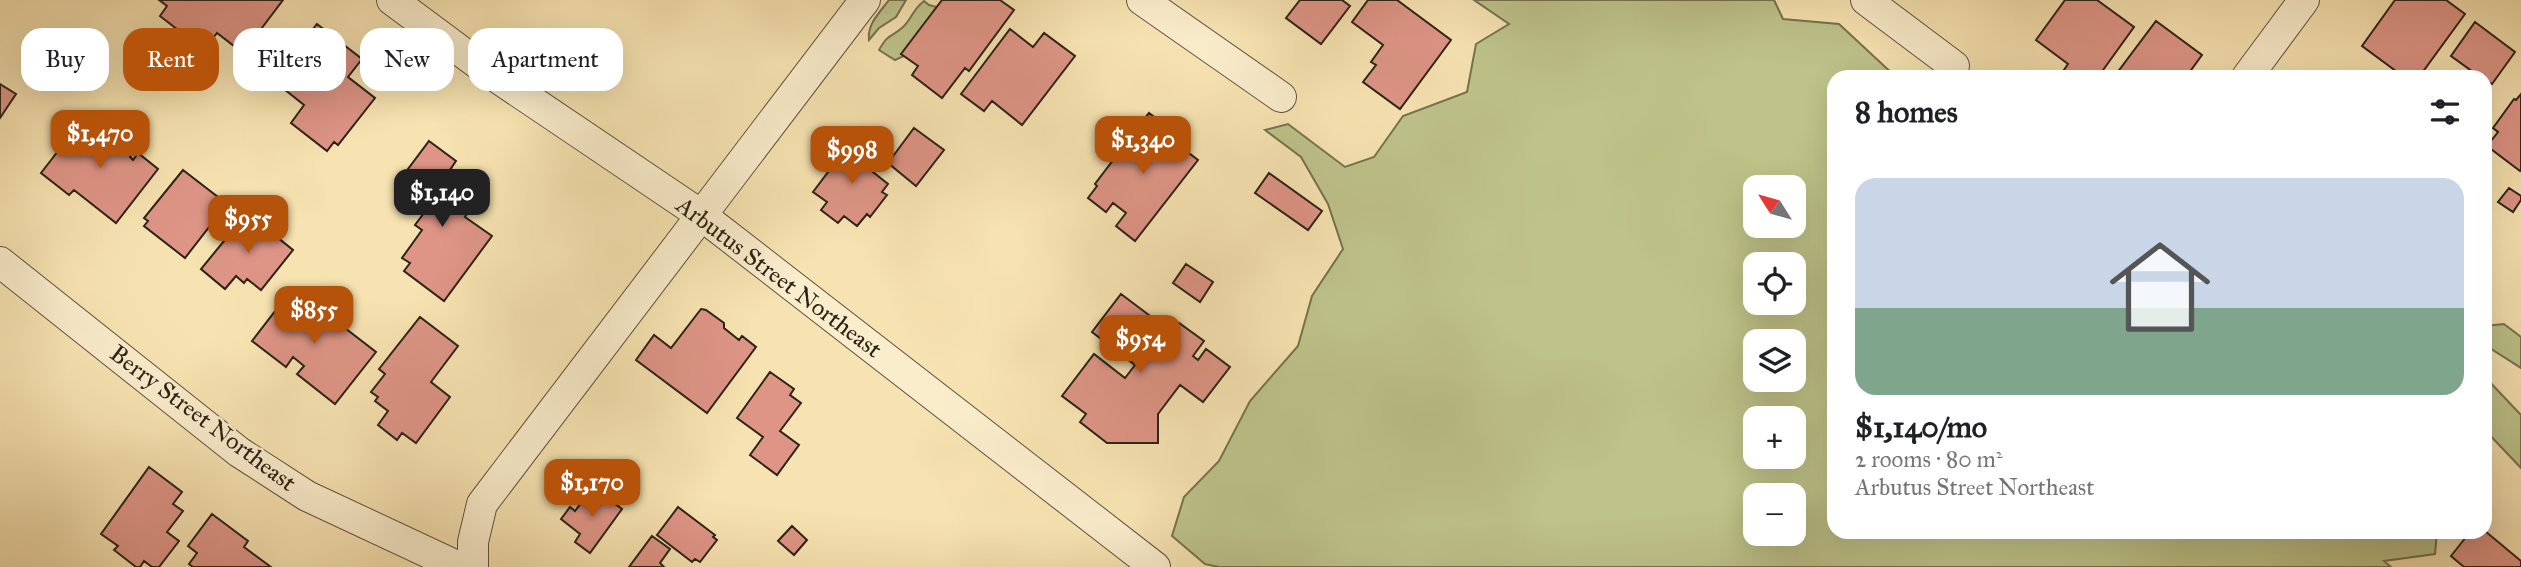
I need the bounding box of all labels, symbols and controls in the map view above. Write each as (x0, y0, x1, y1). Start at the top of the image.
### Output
chip: Buy (21, 28, 109, 91)
chip: Rent (123, 28, 219, 91)
chip: Filters (233, 28, 346, 91)
chip: New (360, 28, 454, 91)
chip: Apartment (468, 28, 623, 91)
icon: filters (2426, 93, 2464, 131)
text: 8 homes (1855, 94, 1958, 130)
pin: $1,470 (43, 110, 157, 170)
pin: $1,340 (1086, 116, 1200, 176)
text: $1,470 (67, 119, 133, 147)
text: $1,340 (1111, 125, 1175, 153)
pin: $998 (811, 127, 893, 186)
text: $998 (827, 135, 877, 163)
pin: $1,140 (385, 170, 499, 229)
north arrow (1743, 175, 1806, 238)
map controls (1743, 175, 1806, 546)
text: $1,140 (410, 178, 474, 206)
street label: Arbutus Street Northeast (669, 189, 888, 364)
pin: $955 (207, 196, 289, 255)
text: $955 (224, 204, 272, 232)
icon: home (2097, 224, 2223, 350)
button: locate (1743, 252, 1806, 315)
pin: $855 (273, 286, 355, 346)
text: $855 (290, 295, 338, 323)
pin: $954 (1099, 316, 1181, 375)
text: $954 (1115, 324, 1165, 352)
button: layers (1743, 329, 1806, 392)
street label: Berry Street Northeast (104, 338, 302, 498)
button: + (1743, 406, 1806, 469)
text: $1,140/mo (1855, 409, 1987, 445)
text: 2 rooms · 80 m² (1855, 445, 2002, 473)
pin: $1,170 (535, 460, 649, 519)
text: $1,170 (560, 468, 624, 496)
text: Arbutus Street Northeast (1855, 473, 2094, 501)
button: − (1743, 483, 1806, 546)

